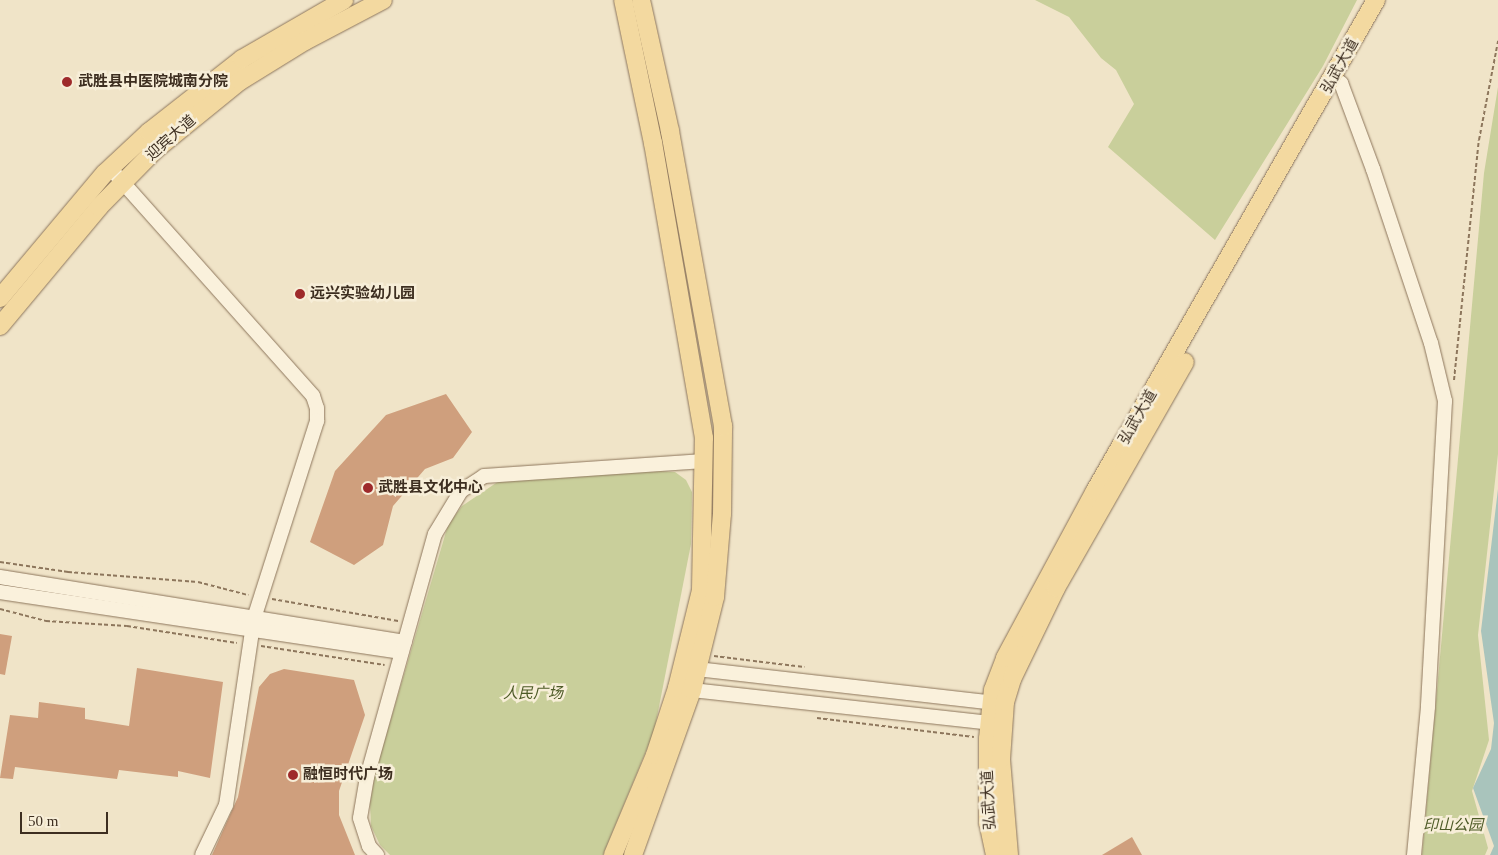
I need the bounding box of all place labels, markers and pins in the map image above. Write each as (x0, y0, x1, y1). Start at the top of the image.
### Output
place label: 武胜县中医院城南分院 (78, 73, 228, 91)
marker: 武胜县中医院城南分院 (60, 75, 74, 89)
place label: 远兴实验幼儿园 (310, 285, 415, 303)
marker: 远兴实验幼儿园 (294, 288, 306, 300)
place label: 武胜县文化中心 (378, 479, 483, 497)
marker: 武胜县文化中心 (362, 482, 374, 494)
place label: 融恒时代广场 (303, 766, 393, 784)
marker: 融恒时代广场 (287, 769, 299, 781)

